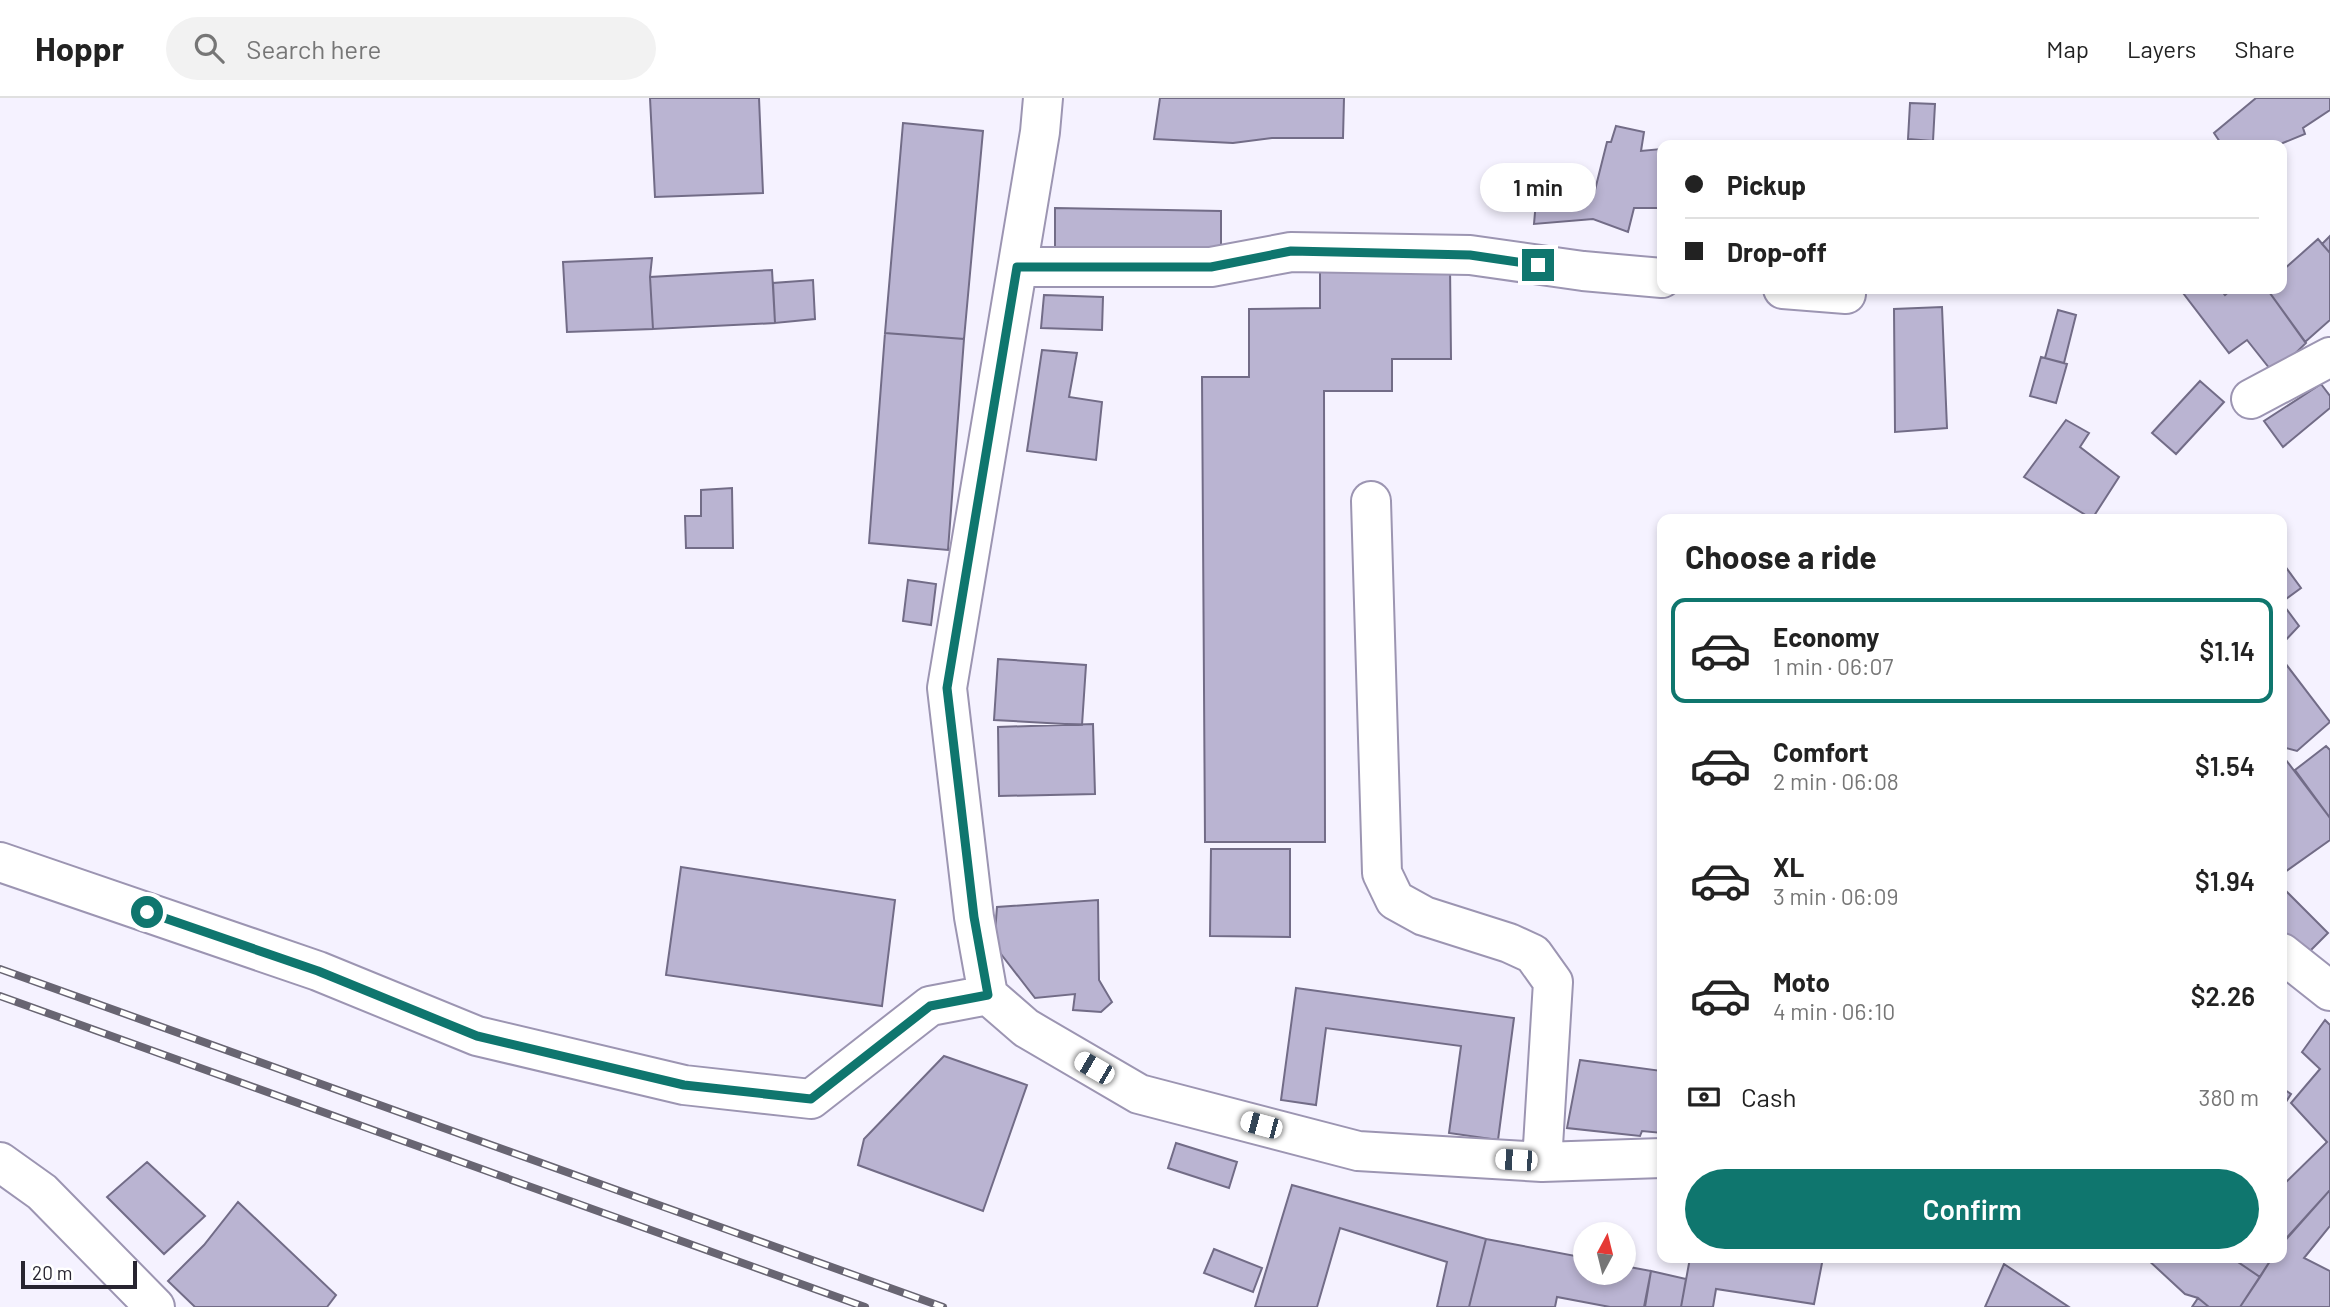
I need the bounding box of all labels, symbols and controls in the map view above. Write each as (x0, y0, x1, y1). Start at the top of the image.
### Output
search box (166, 17, 656, 80)
text: Hoppr (35, 28, 124, 68)
icon: search (190, 29, 228, 67)
text: Search here (246, 33, 381, 64)
text: Map (2046, 34, 2089, 63)
text: Layers (2127, 34, 2196, 63)
text: Share (2234, 34, 2295, 63)
callout: 1 min (1480, 164, 1596, 212)
text: Pickup (1727, 169, 1806, 200)
text: 1 min (1513, 173, 1563, 201)
text: Drop-off (1727, 236, 1827, 267)
route end (1522, 249, 1554, 281)
text: Choose a ride (1685, 537, 1877, 575)
icon: car (1689, 619, 1752, 682)
text: Economy (1773, 621, 1879, 652)
text: $1.14 (2200, 635, 2255, 666)
text: 1 min · 06:07 (1773, 652, 1893, 680)
icon: car (1689, 734, 1752, 797)
text: Comfort (1773, 736, 1869, 767)
text: $1.54 (2195, 750, 2255, 781)
text: 2 min · 06:08 (1773, 767, 1899, 795)
icon: car (1689, 849, 1752, 912)
text: XL (1773, 851, 1804, 882)
text: $1.94 (2195, 865, 2255, 896)
text: 3 min · 06:09 (1773, 882, 1898, 910)
route start (131, 896, 163, 928)
icon: car (1689, 964, 1752, 1027)
text: Moto (1773, 966, 1830, 997)
text: $2.26 (2191, 980, 2255, 1011)
text: 4 min · 06:10 (1773, 997, 1895, 1025)
car (1071, 1048, 1118, 1088)
icon: cash (1685, 1078, 1723, 1116)
text: Cash (1741, 1081, 1796, 1112)
text: 380 m (2199, 1083, 2259, 1111)
car (1238, 1109, 1285, 1141)
car (1495, 1148, 1538, 1172)
button: Confirm (1685, 1169, 2259, 1249)
north arrow (1573, 1222, 1636, 1284)
map controls (1573, 1222, 1636, 1285)
scale bar (21, 1258, 136, 1290)
text: 20 m (32, 1261, 72, 1284)

